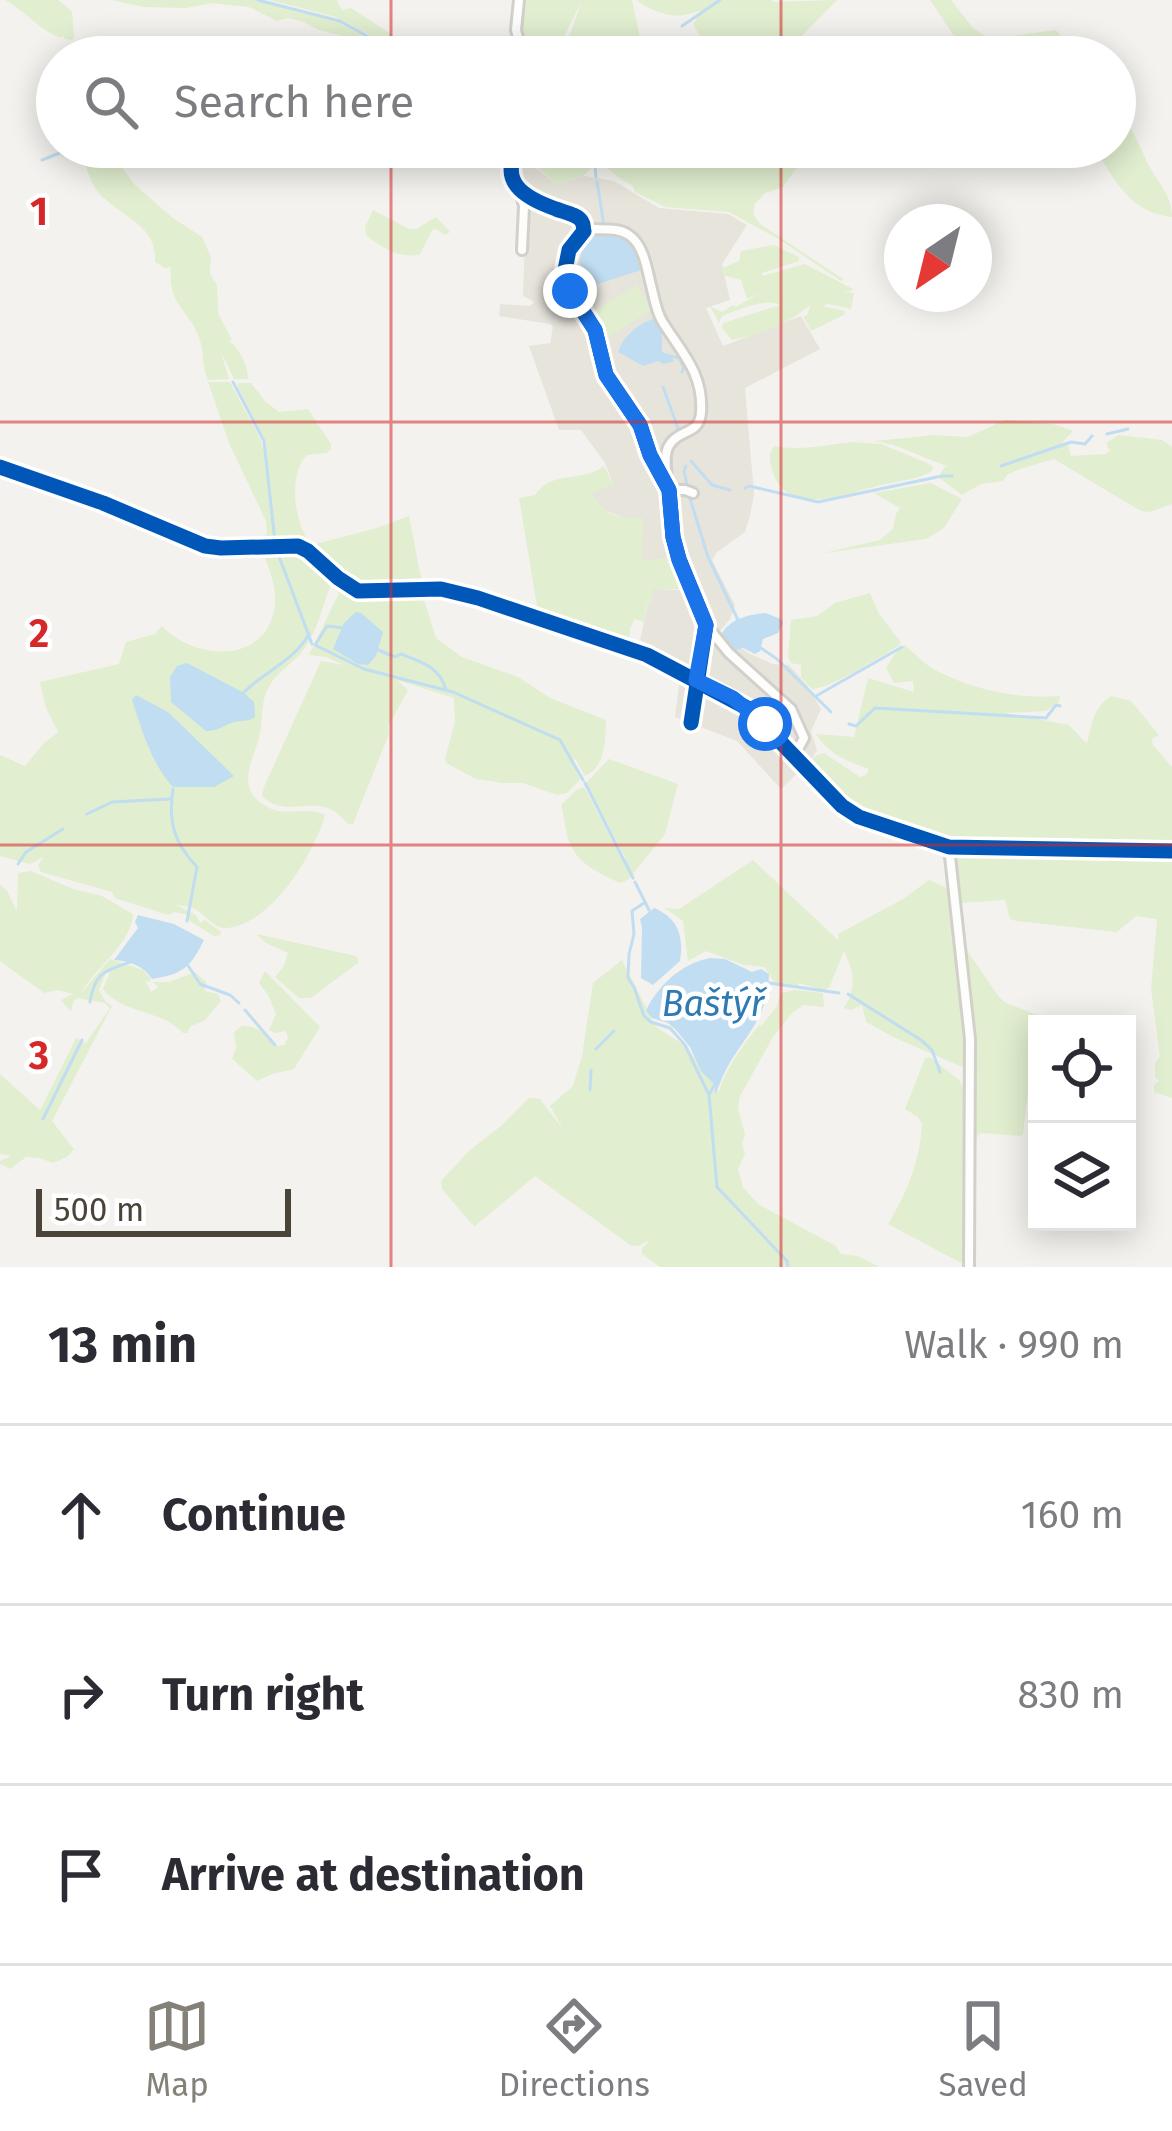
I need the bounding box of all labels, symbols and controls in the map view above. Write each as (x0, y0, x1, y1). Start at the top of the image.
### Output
search box (36, 36, 1136, 168)
icon: search (78, 69, 144, 135)
text: Search here (174, 75, 414, 129)
text: 1 (30, 189, 48, 235)
north arrow (884, 204, 992, 312)
route end (543, 264, 597, 318)
text: 2 (29, 611, 49, 657)
route start (738, 697, 792, 751)
water label: Baštýř (662, 982, 768, 1026)
map controls (1028, 1015, 1136, 1231)
button: locate (1028, 1015, 1136, 1123)
text: 3 (28, 1033, 49, 1079)
button: layers (1028, 1123, 1136, 1231)
scale bar (36, 1183, 291, 1236)
text: 500 m (54, 1190, 144, 1230)
text: 13 min (48, 1314, 197, 1376)
text: Walk · 990 m (904, 1322, 1124, 1368)
icon: ahead (48, 1482, 114, 1548)
text: Continue (162, 1488, 346, 1542)
text: 160 m (1021, 1492, 1124, 1538)
icon: right (48, 1662, 114, 1728)
text: Turn right (162, 1668, 364, 1722)
text: 830 m (1018, 1672, 1124, 1718)
icon: arrive (48, 1842, 114, 1908)
text: Arrive at destination (162, 1848, 585, 1902)
tab: Map (144, 1993, 210, 2105)
tab: Directions (499, 1993, 650, 2105)
tab: Saved (938, 1993, 1028, 2105)

